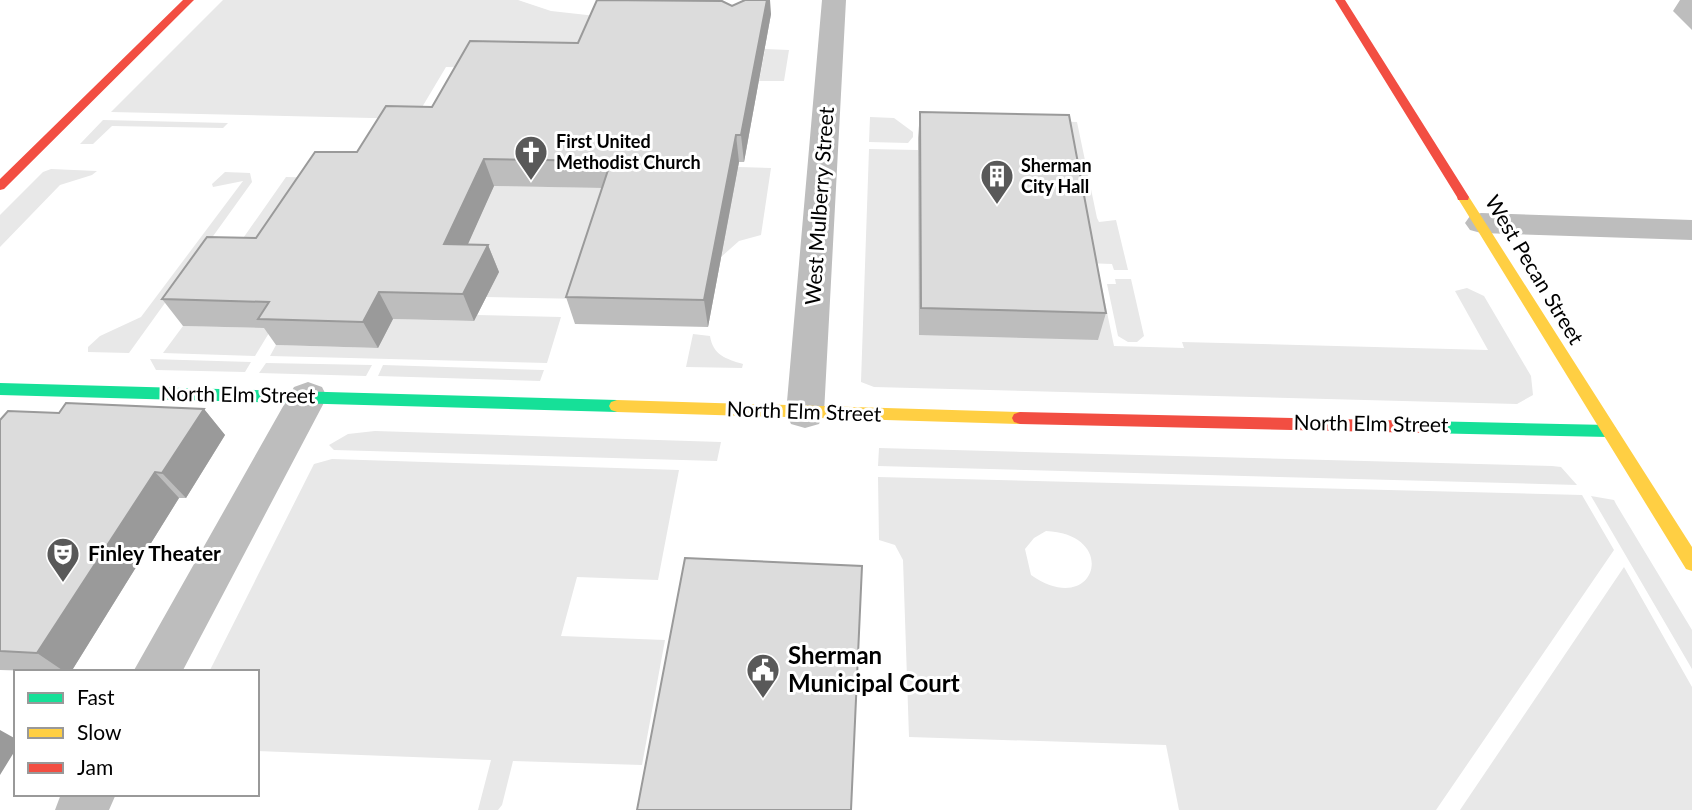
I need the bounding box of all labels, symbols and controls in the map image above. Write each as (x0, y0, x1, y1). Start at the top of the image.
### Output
street label: West Mulberry Street (799, 105, 838, 306)
place label: First United Methodist Church (556, 130, 701, 173)
church icon: First United Methodist Church (512, 133, 550, 182)
place label: Sherman City Hall (1021, 154, 1092, 197)
building icon: Sherman City Hall (978, 157, 1016, 206)
street label: West Pecan Street (1481, 190, 1590, 349)
street label: North Elm Street (160, 380, 316, 407)
street label: North Elm Street (726, 395, 882, 426)
street label: North Elm Street (1293, 409, 1449, 436)
theatre icon: Finley Theater (44, 535, 82, 584)
place label: Finley Theater (88, 540, 221, 565)
place label: Sherman Municipal Court (788, 640, 960, 697)
public building icon: Sherman Municipal Court (744, 651, 782, 700)
legend (14, 670, 259, 796)
text: Fast (77, 684, 115, 709)
text: Slow (77, 719, 122, 744)
text: Jam (77, 754, 113, 779)

